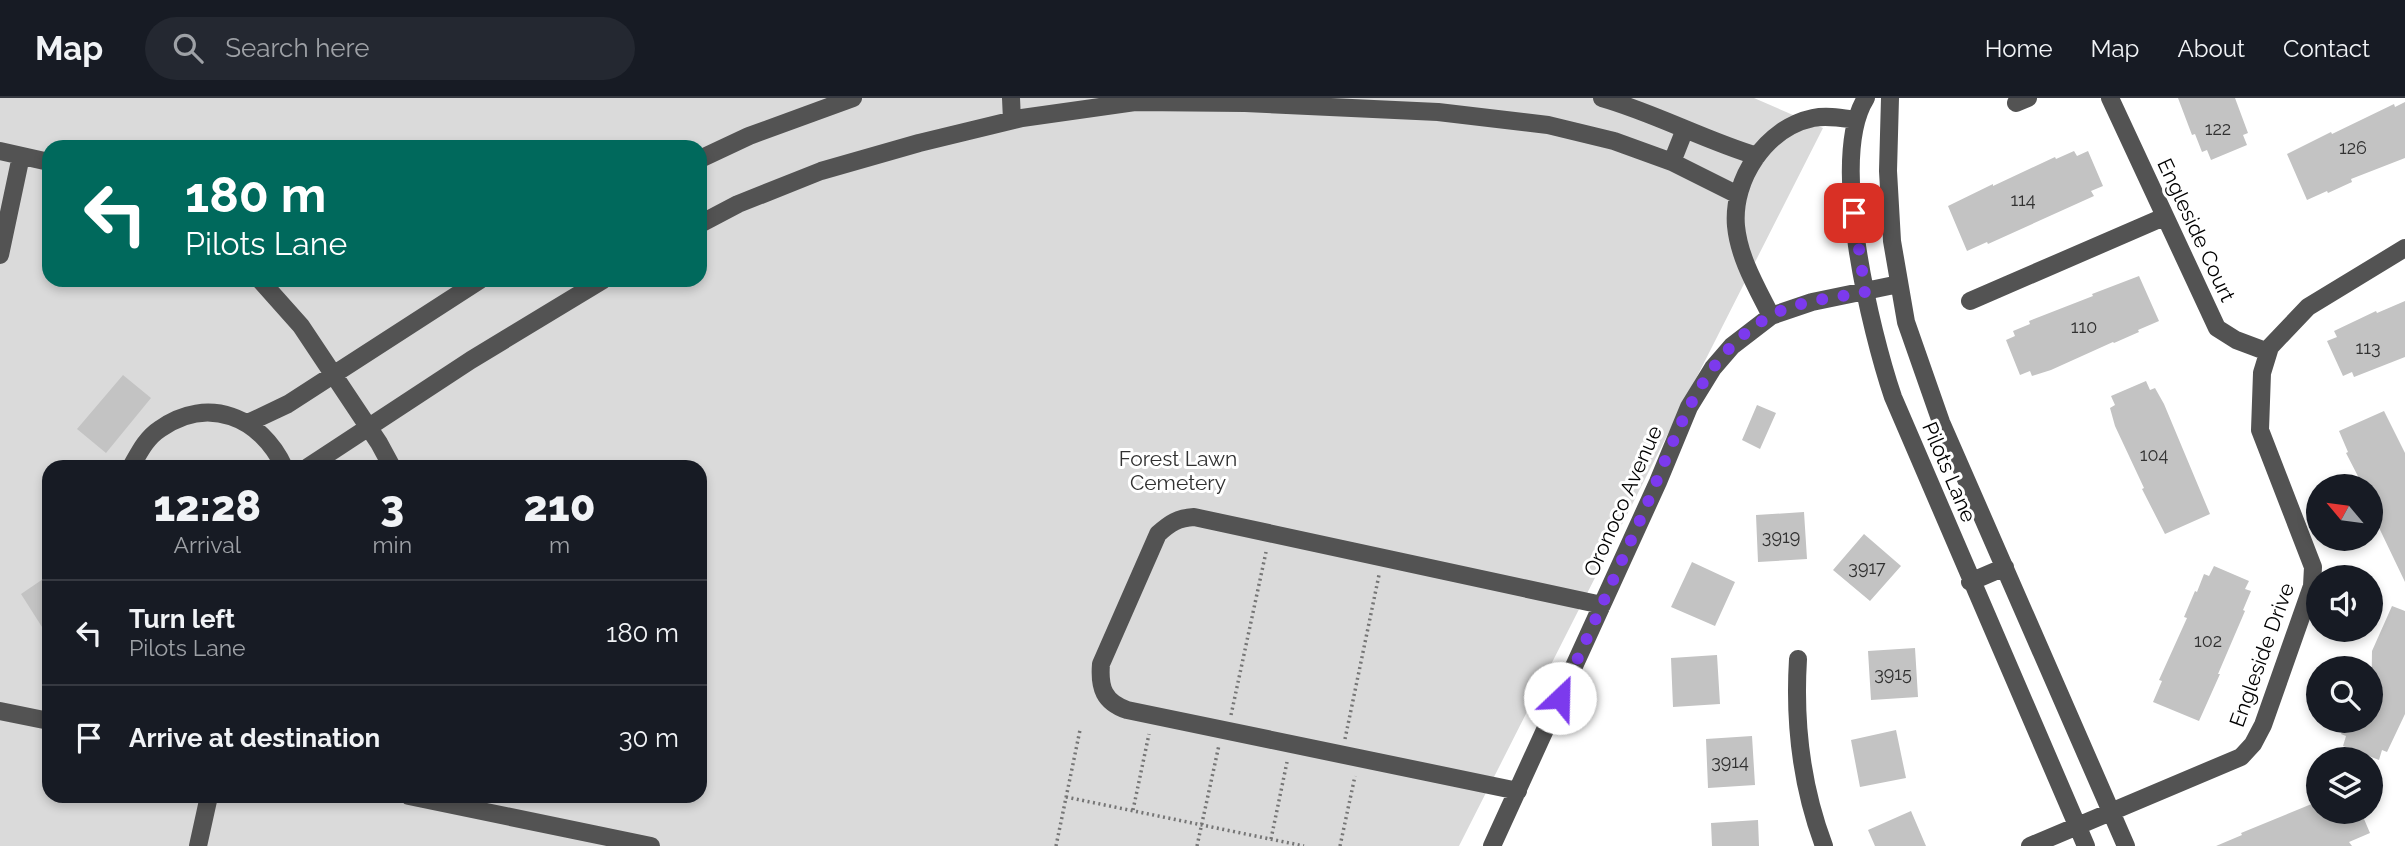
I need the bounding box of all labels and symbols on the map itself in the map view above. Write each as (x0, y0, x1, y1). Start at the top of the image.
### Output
house number: 122 (2205, 118, 2231, 139)
house number: 126 (2339, 137, 2367, 158)
street label: Engleside Court (2152, 154, 2241, 305)
pin (1824, 183, 1884, 243)
house number: 114 (2010, 189, 2036, 210)
house number: 110 (2071, 316, 2097, 337)
house number: 113 (2355, 337, 2381, 358)
street label: Pilots Lane (1917, 418, 1982, 526)
street label: Oronoco Avenue (1578, 422, 1667, 580)
house number: 104 (2140, 444, 2168, 465)
park label: Forest Lawn Cemetery (1119, 446, 1237, 495)
north arrow (2306, 474, 2384, 551)
house number: 3919 (1762, 526, 1800, 547)
house number: 3917 (1848, 557, 1886, 578)
street label: Engleside Drive (2224, 579, 2299, 730)
house number: 102 (2194, 630, 2222, 651)
position arrow (1523, 661, 1597, 735)
house number: 3915 (1874, 663, 1912, 684)
house number: 3914 (1711, 751, 1749, 772)

